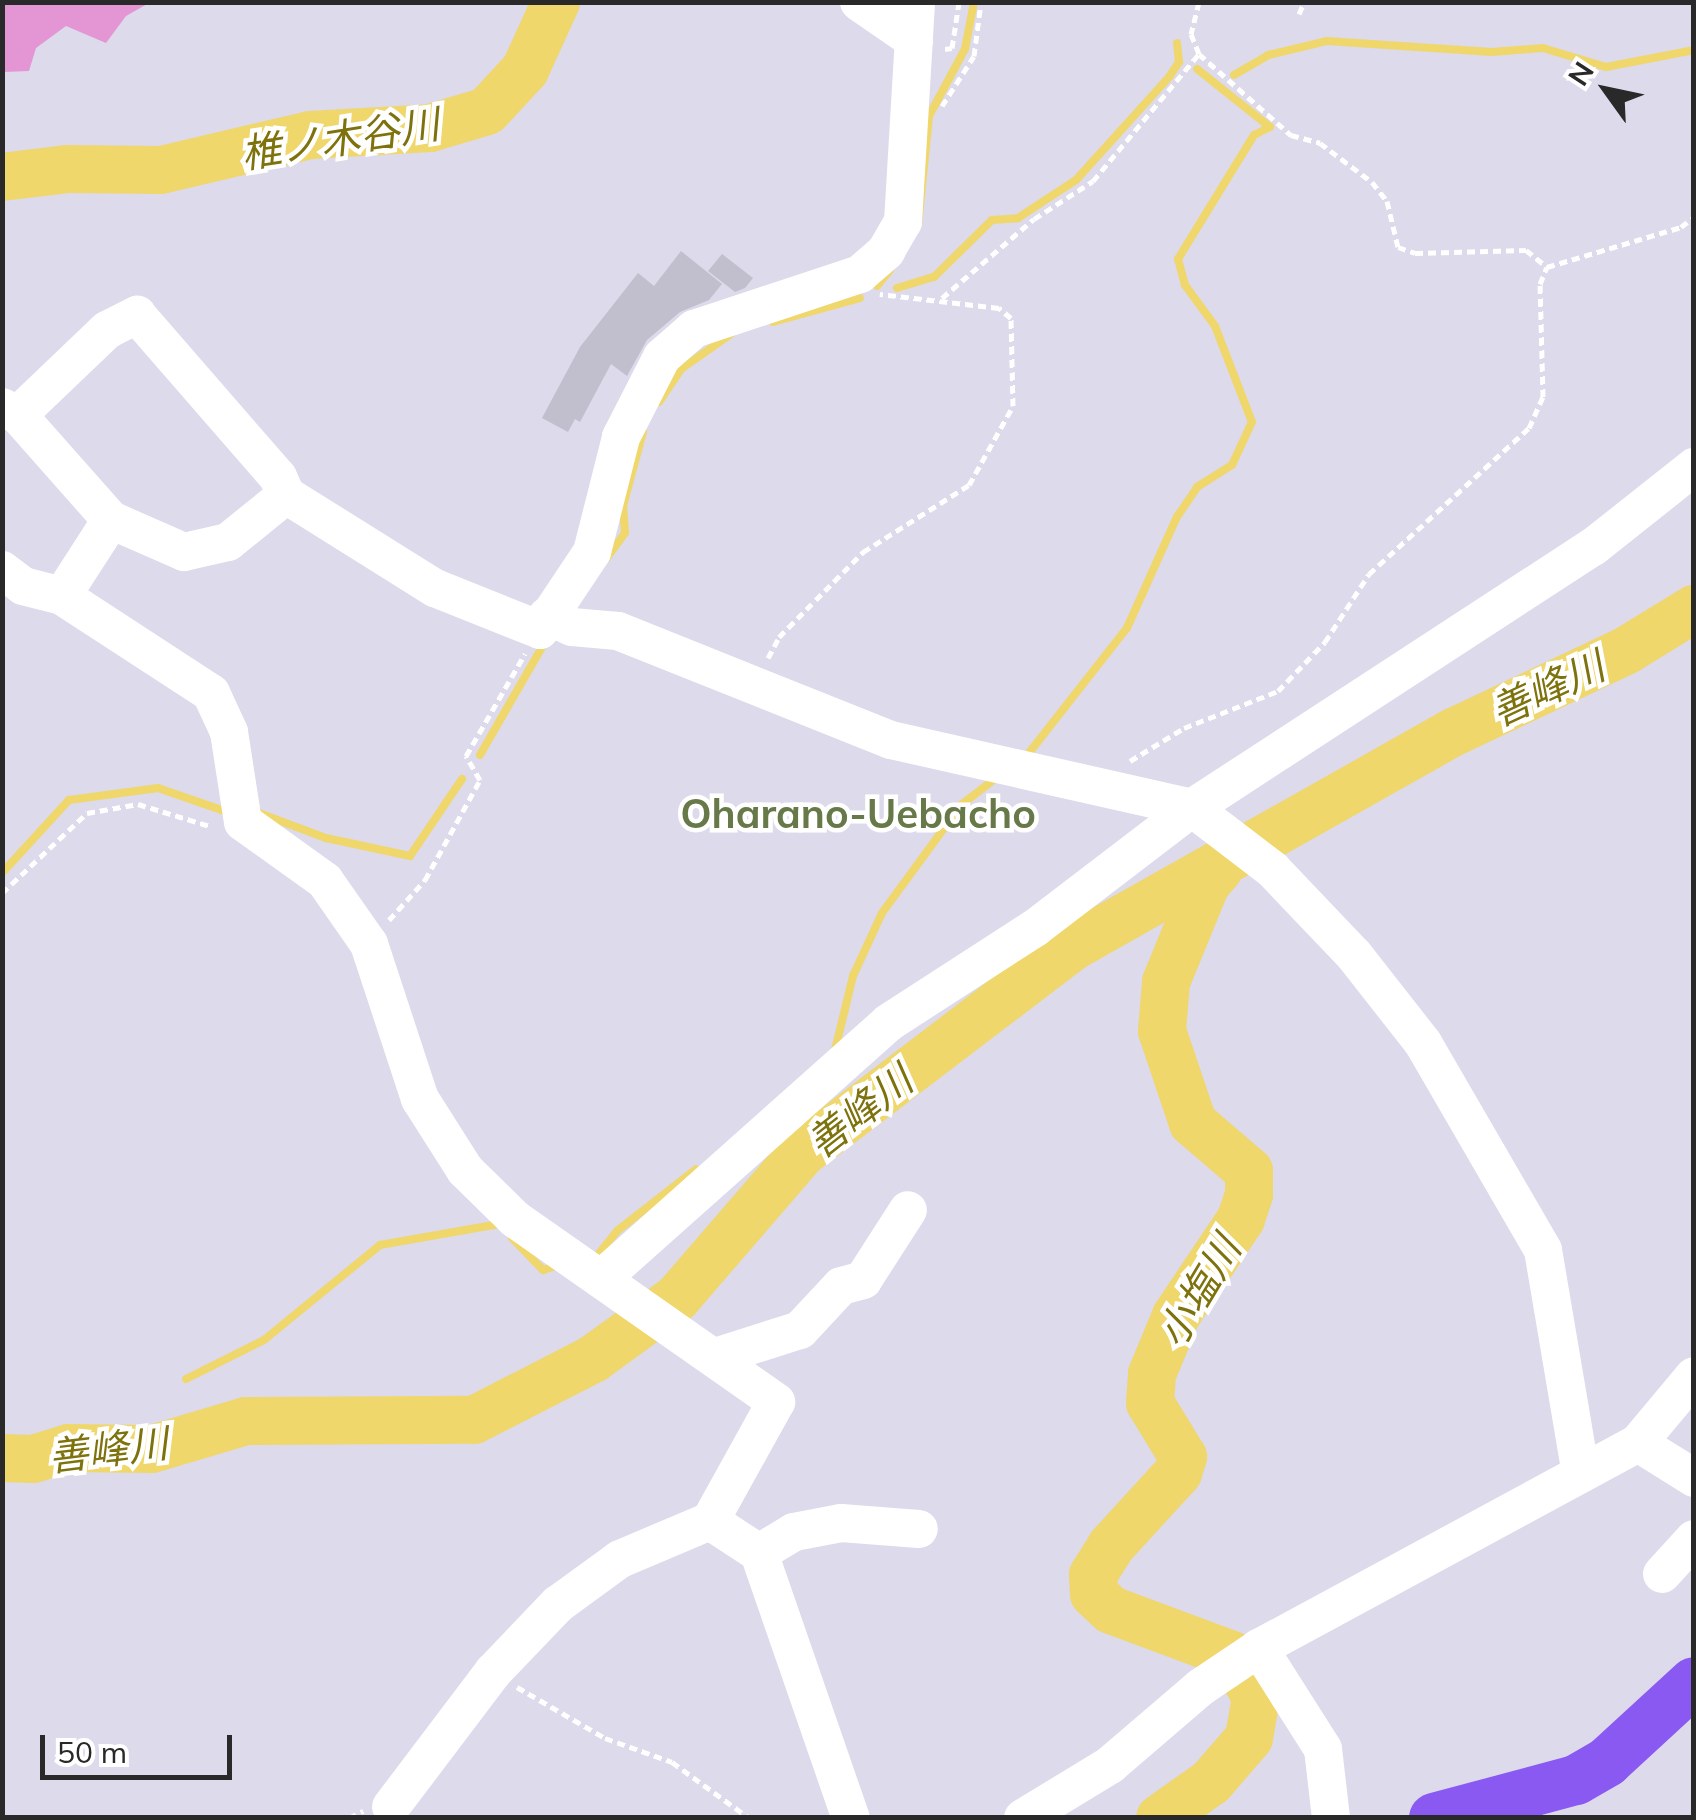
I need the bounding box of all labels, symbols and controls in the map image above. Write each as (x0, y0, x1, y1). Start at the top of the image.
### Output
north arrow (1556, 40, 1656, 140)
text: N (1560, 55, 1601, 92)
water label: 椎ノ木谷川 (237, 99, 443, 177)
water label: 善峰川 (1482, 641, 1612, 735)
district label: Oharano-Uebacho (680, 789, 1036, 837)
water label: 善峰川 (797, 1055, 921, 1167)
water label: 小塩川 (1147, 1227, 1249, 1355)
water label: 善峰川 (46, 1418, 170, 1480)
scale bar (45, 1715, 238, 1777)
text: 50 m (57, 1733, 127, 1771)

